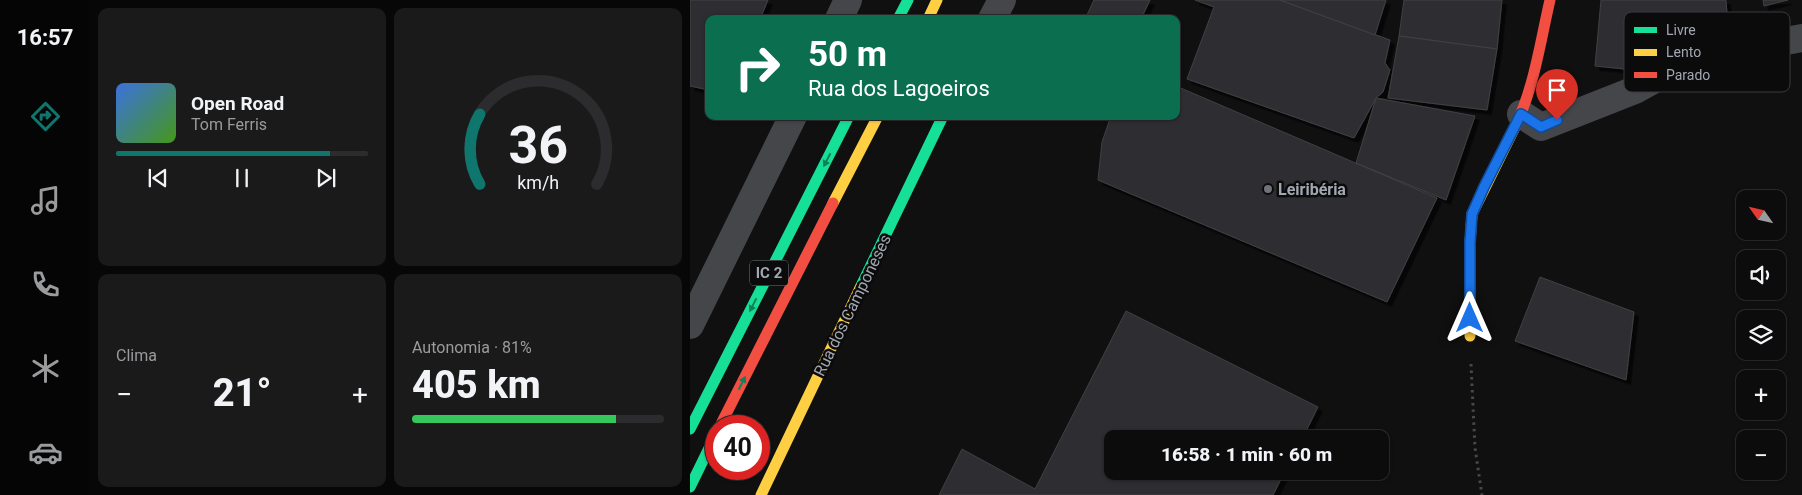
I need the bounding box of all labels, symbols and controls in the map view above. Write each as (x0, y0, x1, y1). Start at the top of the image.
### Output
legend (1624, 12, 1790, 92)
text: Livre (1666, 22, 1696, 38)
text: 16:57 (17, 25, 73, 50)
text: 50 m (808, 34, 887, 75)
icon: right (725, 35, 790, 100)
text: Lento (1666, 44, 1701, 60)
text: Parado (1666, 67, 1710, 83)
pin (1536, 69, 1578, 120)
text: Rua dos Lagoeiros (808, 76, 990, 101)
icon: arrive (1543, 76, 1571, 104)
text: Open Road (191, 92, 284, 115)
icon: directions (28, 99, 63, 134)
text: Tom Ferris (191, 115, 267, 134)
text: 36 (508, 115, 568, 176)
one-way arrow (823, 153, 831, 167)
icon: previous (144, 164, 172, 192)
icon: pause (228, 164, 256, 192)
icon: next (312, 164, 340, 192)
text: km/h (517, 172, 559, 193)
place label: Leiribéria (1278, 180, 1346, 199)
icon: music (28, 183, 63, 218)
marker: Leiribéria (1262, 183, 1274, 195)
north arrow (1736, 190, 1786, 240)
map controls (1736, 190, 1786, 480)
street label: Rua dos Camponeses (810, 231, 895, 379)
button: sound (1736, 250, 1786, 300)
road number: IC 2 (750, 260, 788, 286)
icon: phone (28, 267, 63, 302)
position arrow (1443, 291, 1495, 343)
one-way arrow (749, 297, 757, 312)
button: layers (1736, 310, 1786, 360)
text: Autonomia · 81% (412, 338, 532, 357)
text: Clima (116, 346, 157, 365)
icon: climate (28, 351, 63, 386)
text: 405 km (412, 363, 541, 407)
button: + (1736, 370, 1786, 420)
text: 21° (213, 371, 271, 415)
one-way arrow (738, 375, 746, 390)
text: − (116, 378, 132, 411)
text: + (352, 378, 368, 411)
speed limit sign: 40 (705, 415, 770, 480)
button: − (1736, 430, 1786, 480)
icon: car (28, 435, 63, 470)
text: 16:58 · 1 min · 60 m (1161, 443, 1332, 466)

